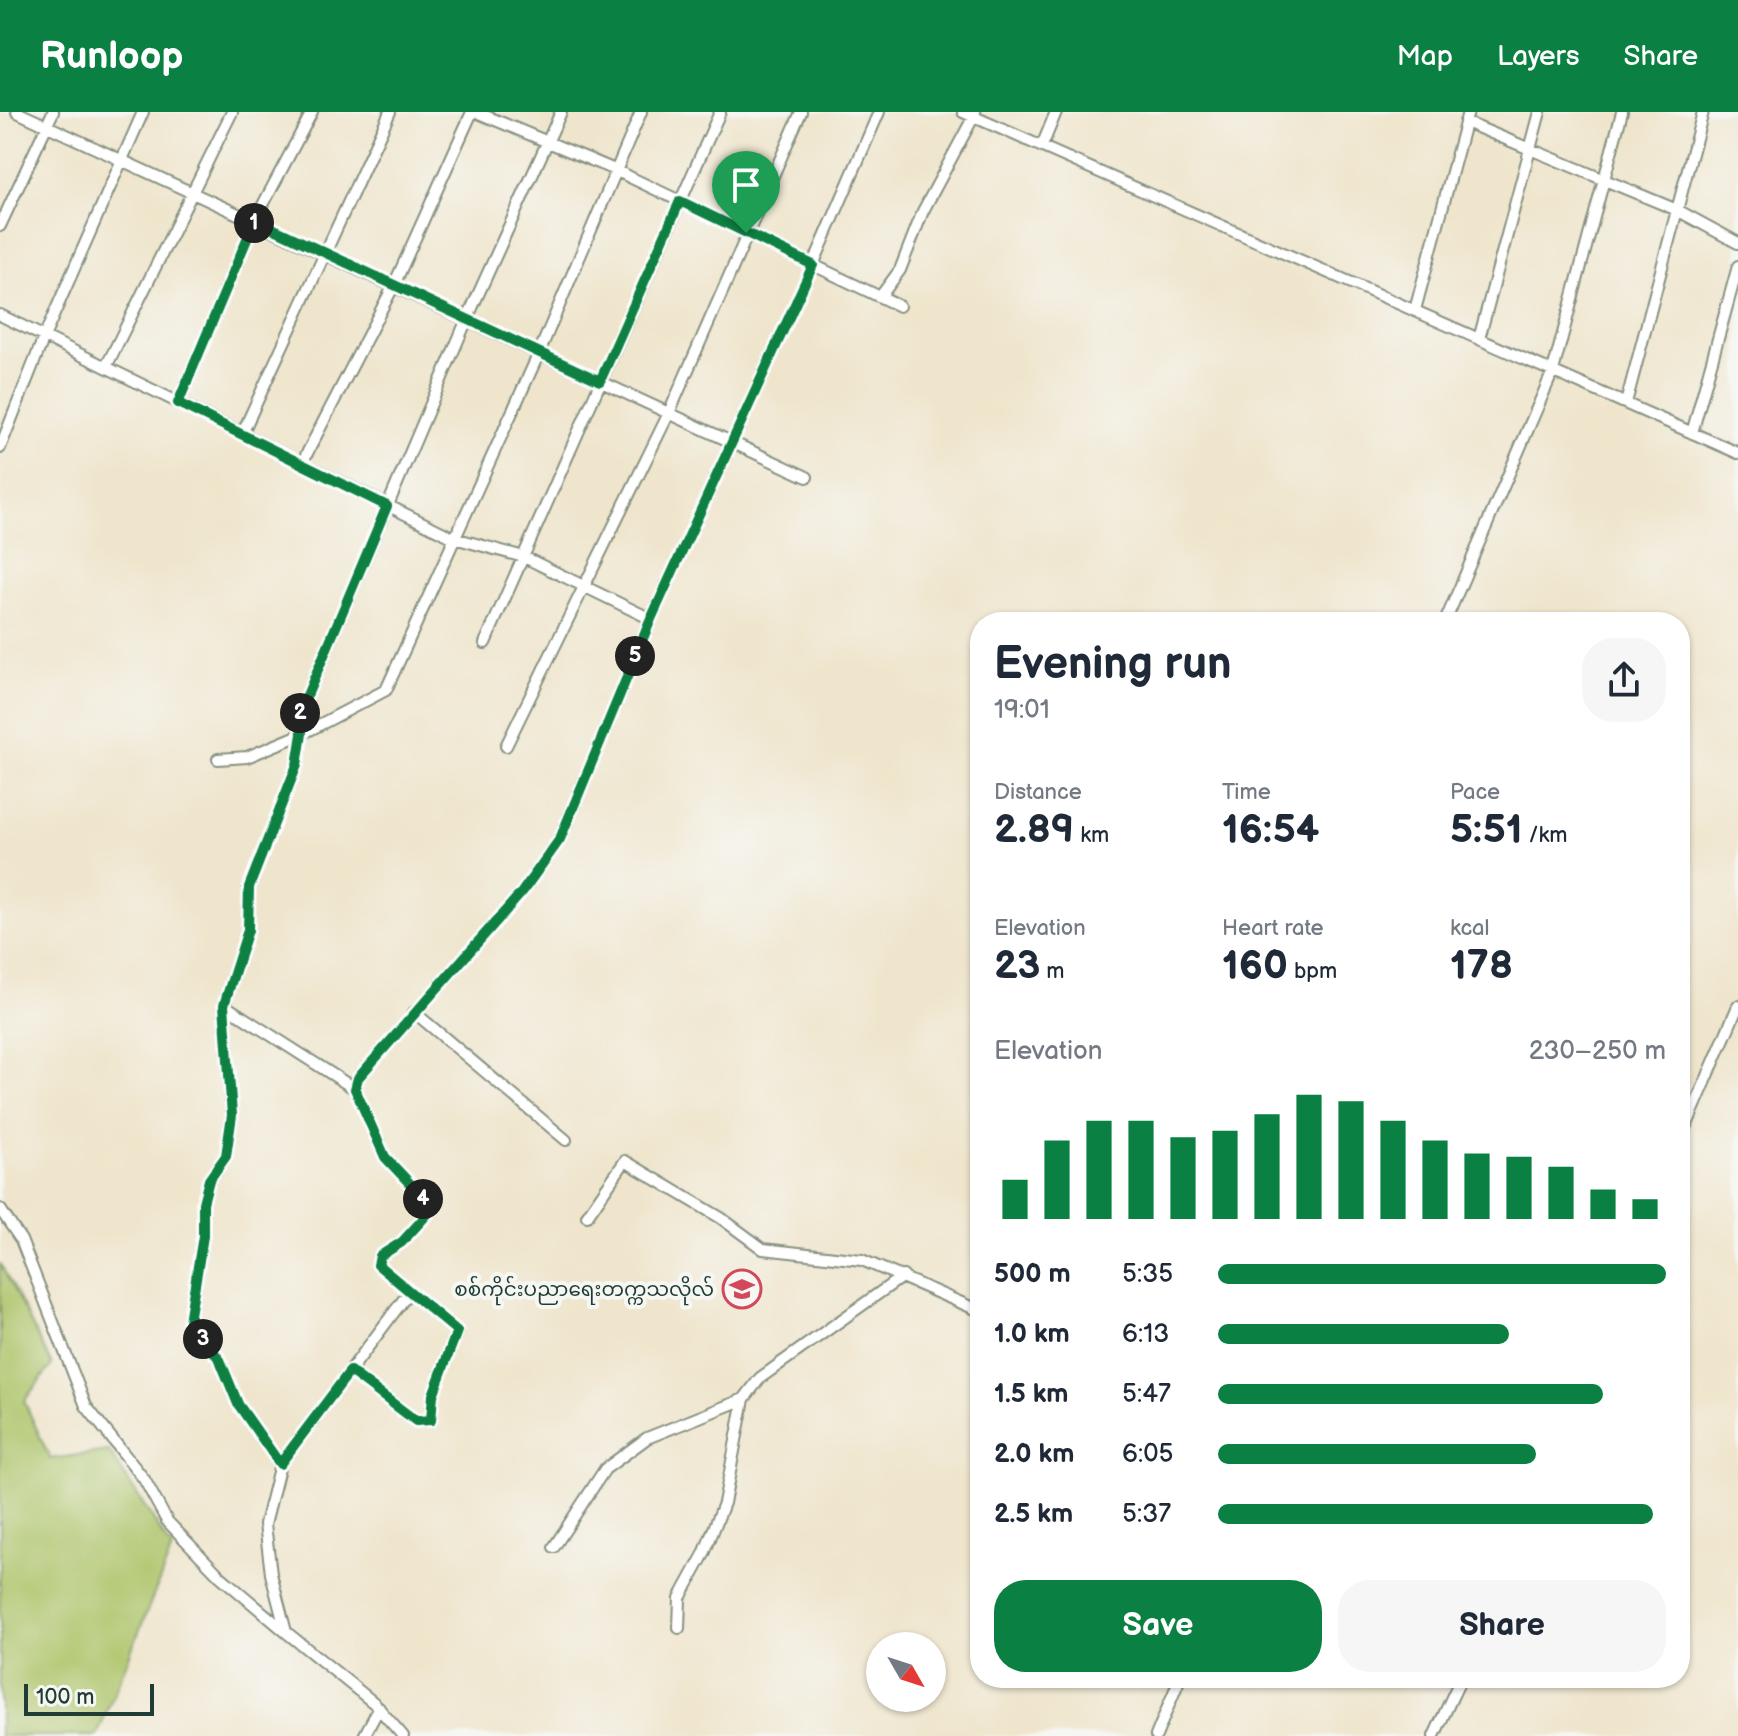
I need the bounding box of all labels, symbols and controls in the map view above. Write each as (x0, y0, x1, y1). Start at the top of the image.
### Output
text: Runloop (40, 34, 183, 79)
text: Map (1397, 40, 1453, 73)
text: Layers (1497, 40, 1580, 73)
text: Share (1624, 40, 1698, 73)
pin (712, 151, 780, 233)
icon: arrive (724, 163, 768, 207)
pin: 1 (234, 203, 274, 243)
text: 1 (249, 209, 259, 236)
pin: 5 (615, 636, 655, 676)
text: Evening run (994, 638, 1231, 691)
button: share (1582, 638, 1666, 722)
text: 5 (629, 642, 641, 669)
pin: 2 (280, 693, 320, 733)
text: 19:01 (994, 695, 1050, 726)
text: 2 (293, 699, 307, 726)
text: Distance (994, 779, 1082, 806)
text: Time (1222, 779, 1271, 806)
text: Pace (1450, 779, 1500, 806)
text: 2.89 (994, 806, 1074, 854)
text: 16:54 (1222, 806, 1319, 854)
text: 5:51 (1450, 806, 1523, 854)
text: km (1074, 822, 1109, 849)
text: /km (1523, 822, 1567, 849)
text: Elevation (994, 915, 1086, 942)
text: Heart rate (1222, 915, 1324, 942)
text: kcal (1450, 915, 1489, 942)
text: 23 (994, 942, 1040, 990)
text: 160 (1222, 942, 1288, 990)
text: 178 (1450, 942, 1513, 990)
text: m (1040, 958, 1064, 985)
text: bpm (1288, 958, 1337, 985)
text: Elevation (994, 1036, 1102, 1067)
text: 230–250 m (1529, 1036, 1666, 1067)
pin: 4 (403, 1179, 443, 1219)
text: 4 (417, 1185, 429, 1212)
text: 500 m (994, 1259, 1071, 1290)
text: 5:35 (1122, 1259, 1173, 1290)
school or university icon: စစ်ကိုင်းပညာရေးတက္ကသလိုလ် (721, 1268, 763, 1310)
place label: စစ်ကိုင်းပညာရေးတက္ကသလိုလ် (454, 1275, 714, 1306)
pin: 3 (183, 1319, 223, 1359)
text: 1.0 km (994, 1319, 1070, 1350)
text: 6:13 (1122, 1319, 1169, 1350)
text: 3 (197, 1325, 209, 1352)
text: 1.5 km (994, 1379, 1069, 1410)
text: 5:47 (1122, 1379, 1171, 1410)
text: 2.0 km (994, 1439, 1074, 1470)
text: 6:05 (1122, 1439, 1173, 1470)
text: 2.5 km (994, 1499, 1073, 1530)
text: 5:37 (1122, 1499, 1171, 1530)
button: Save (994, 1580, 1322, 1672)
button: Share (1338, 1580, 1666, 1672)
north arrow (866, 1632, 946, 1712)
map controls (866, 1632, 946, 1712)
scale bar (24, 1680, 154, 1716)
text: 100 m (36, 1684, 95, 1711)

